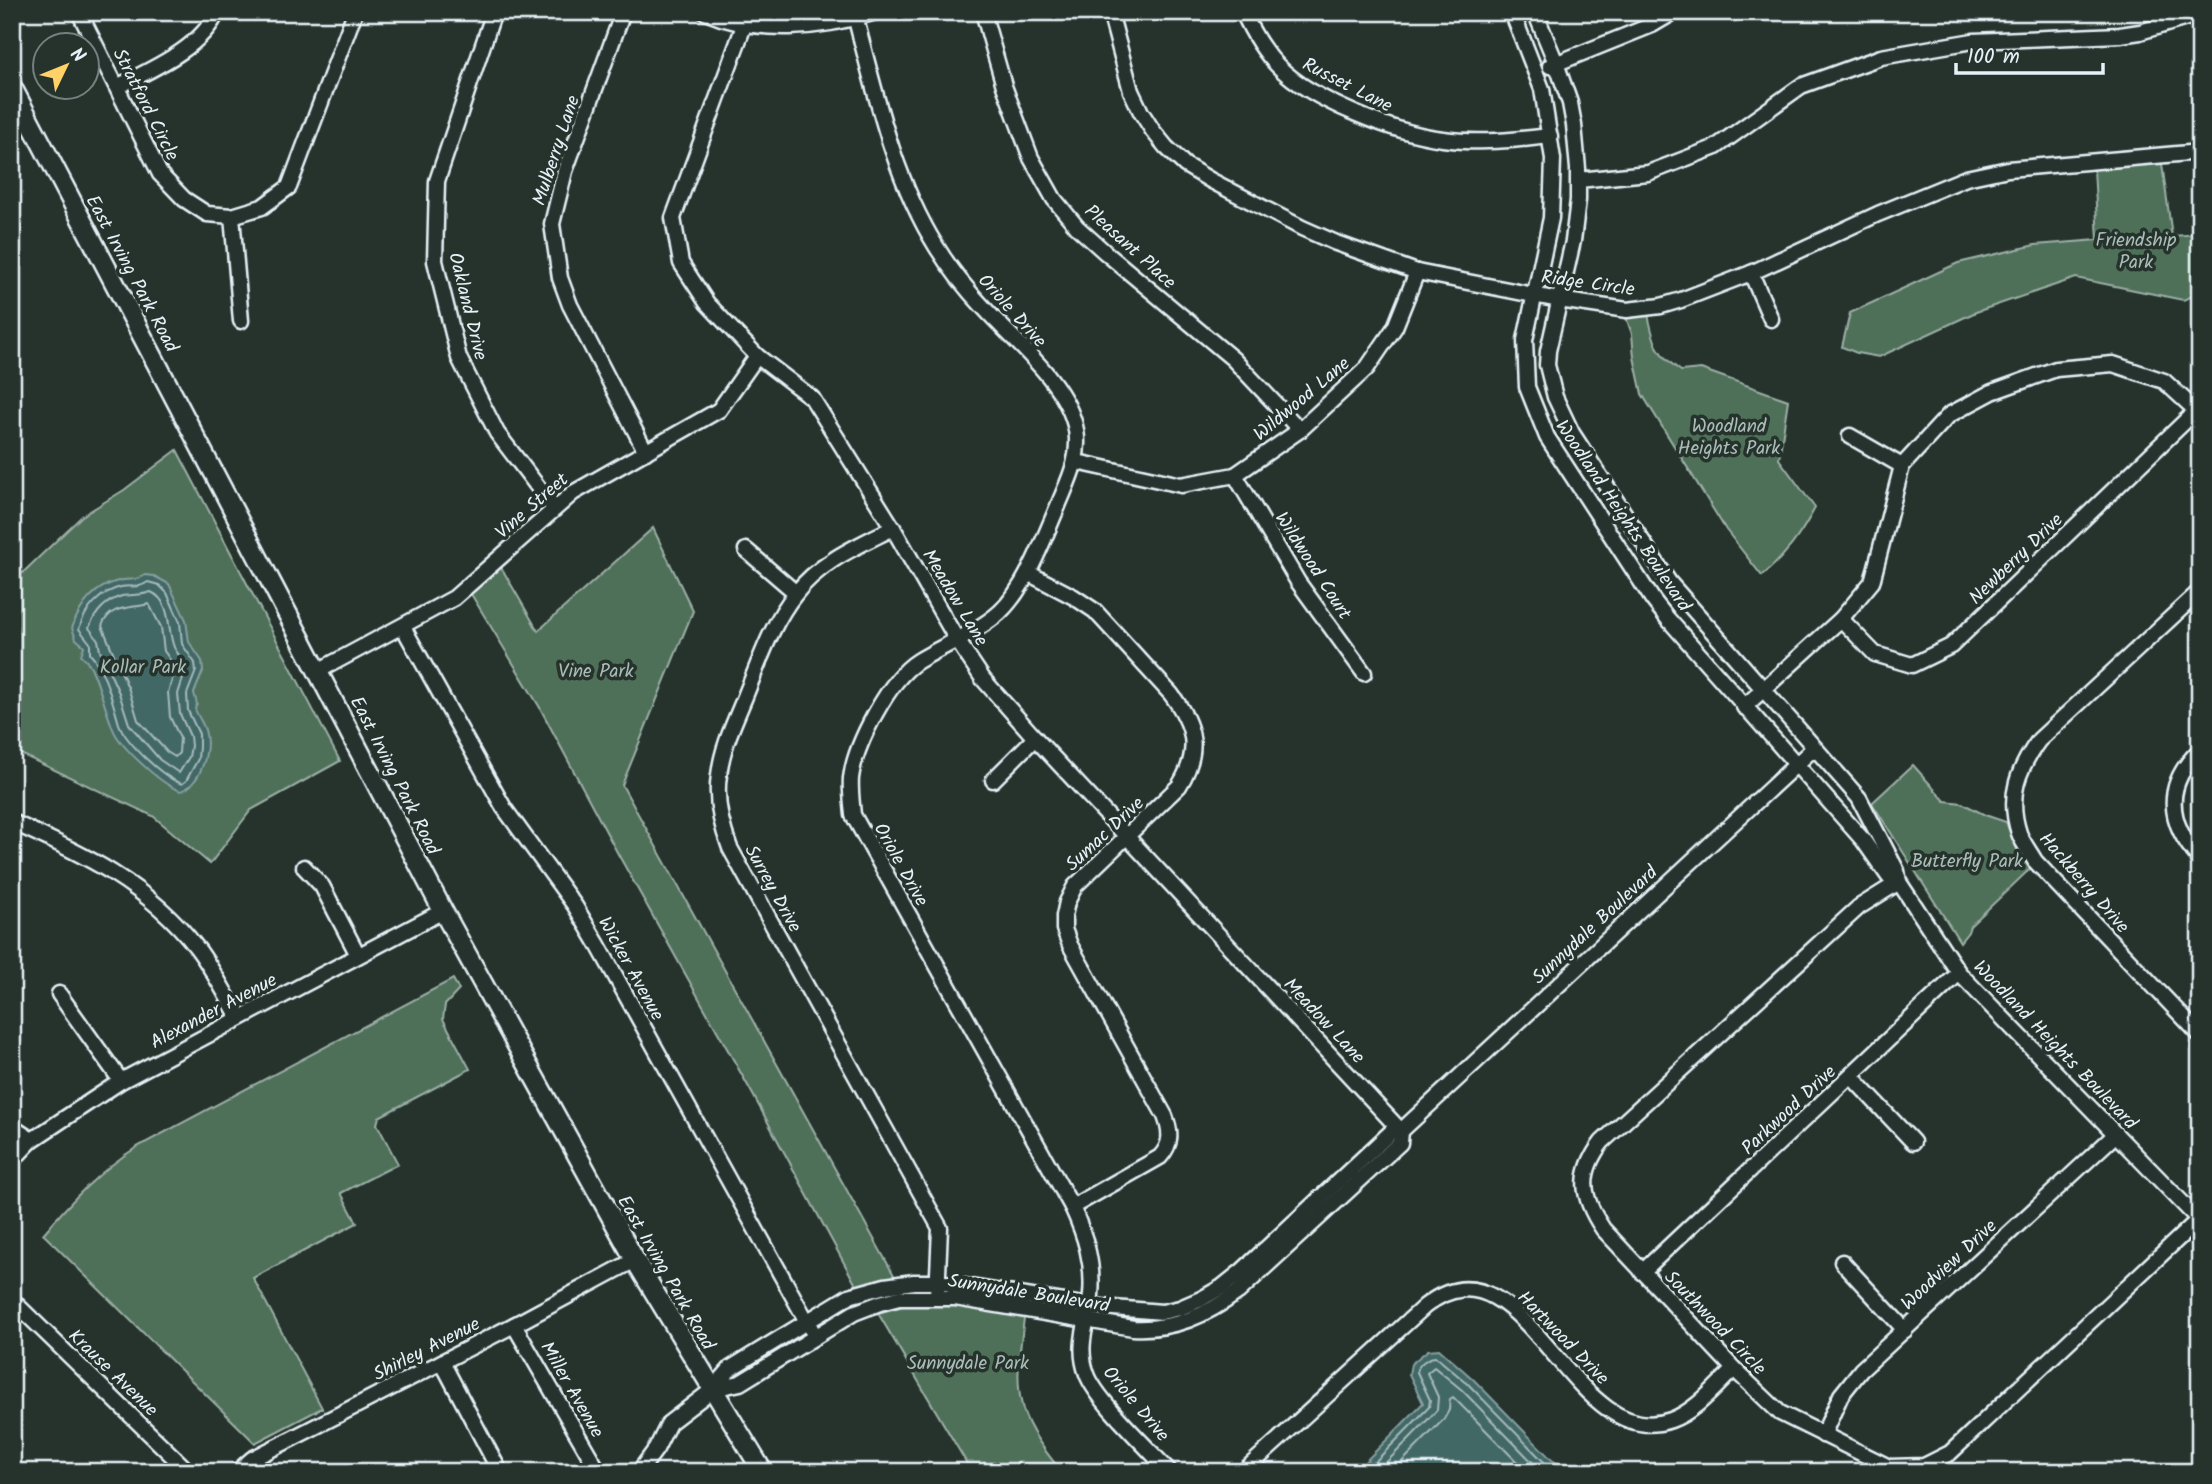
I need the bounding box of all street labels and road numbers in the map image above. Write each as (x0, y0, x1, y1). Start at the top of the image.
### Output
street label: Stratford Circle (104, 43, 187, 167)
street label: Russet Lane (1297, 50, 1398, 122)
street label: Mulberry Lane (525, 91, 589, 210)
street label: East Irving Park Road (77, 190, 186, 359)
street label: Pleasant Place (1077, 198, 1183, 298)
street label: Oakland Drive (439, 250, 495, 364)
street label: Ridge Circle (1539, 263, 1637, 305)
street label: Oriole Drive (970, 267, 1054, 356)
street label: Wildwood Lane (1247, 350, 1358, 449)
street label: Woodland Heights Boulevard (1547, 414, 1698, 619)
street label: Vine Street (489, 466, 576, 547)
street label: Wildwood Court (1266, 506, 1359, 627)
street label: Newberry Drive (1962, 506, 2071, 612)
street label: Meadow Lane (913, 544, 995, 653)
street label: East Irving Park Road (341, 691, 447, 861)
street label: Sumac Drive (1059, 789, 1152, 879)
street label: Oriole Drive (865, 818, 936, 913)
street label: Hackberry Drive (2031, 826, 2137, 941)
street label: Surrey Drive (736, 839, 809, 939)
street label: Sunnydale Boulevard (1525, 858, 1666, 992)
street label: Wicker Avenue (589, 911, 671, 1027)
street label: Woodland Heights Boulevard (1965, 954, 2144, 1138)
street label: Alexander Avenue (145, 966, 283, 1058)
street label: Meadow Lane (1275, 971, 1372, 1072)
street label: Parkwood Drive (1735, 1058, 1844, 1163)
street label: East Irving Park Road (609, 1190, 722, 1357)
street label: Woodview Drive (1894, 1212, 2005, 1318)
street label: Southwood Circle (1656, 1264, 1773, 1383)
street label: Sunnydale Boulevard (946, 1266, 1112, 1322)
street label: Hartwood Drive (1509, 1284, 1616, 1393)
street label: Shirley Avenue (368, 1310, 486, 1390)
street label: Krause Avenue (61, 1322, 165, 1425)
street label: Miller Avenue (531, 1336, 611, 1444)
street label: Oriole Drive (1095, 1360, 1177, 1449)

